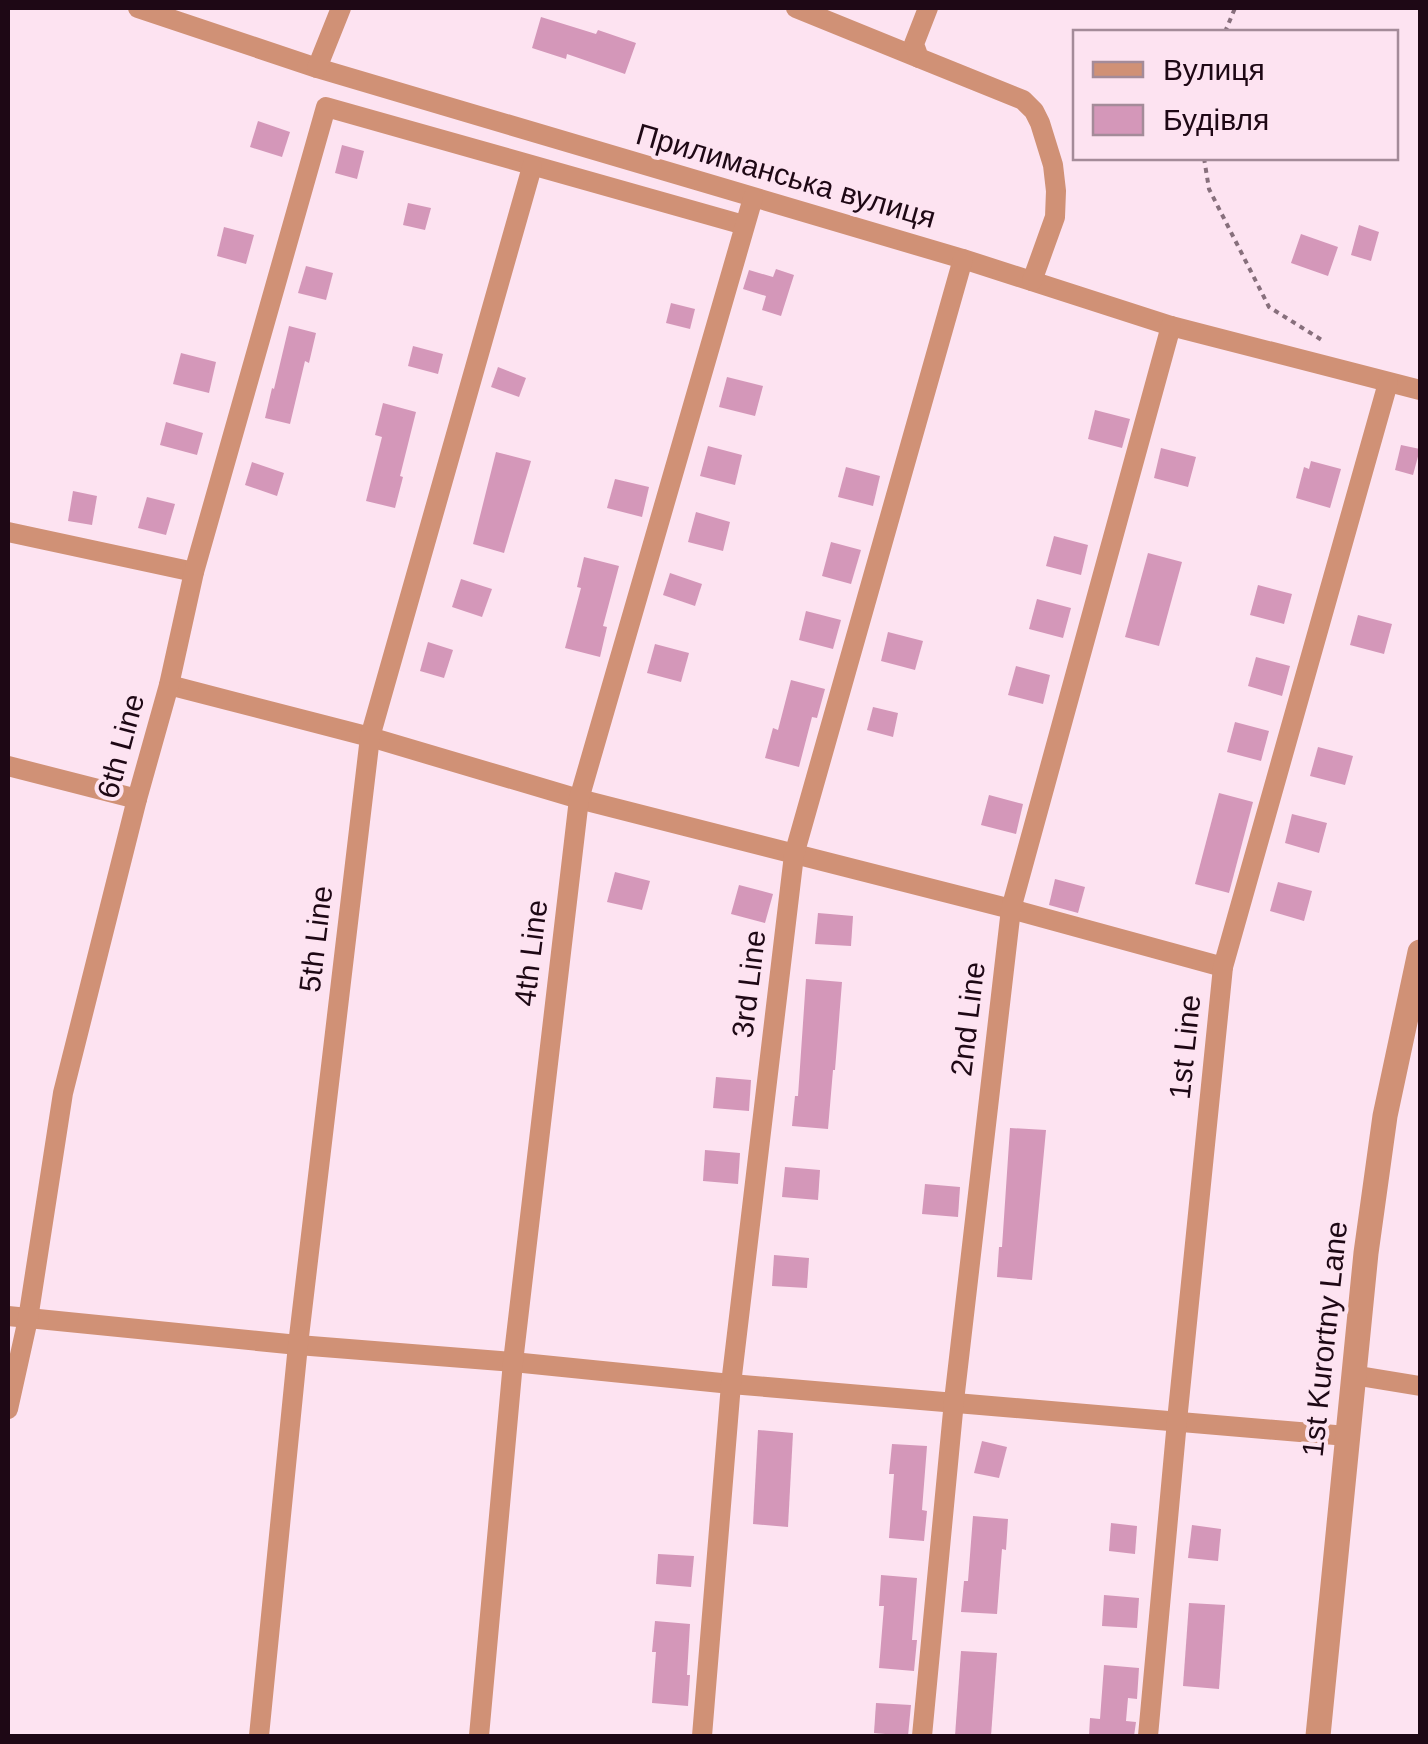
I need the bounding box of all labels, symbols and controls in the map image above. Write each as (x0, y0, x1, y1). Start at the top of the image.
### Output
legend (1073, 30, 1398, 160)
text: Вулиця (1163, 53, 1265, 86)
text: Будівля (1163, 103, 1269, 136)
street label: Прилиманська вулиця (633, 117, 940, 234)
street label: 6th Line (91, 690, 150, 802)
street label: 5th Line (293, 884, 338, 994)
street label: 4th Line (508, 898, 553, 1008)
street label: 3rd Line (726, 928, 771, 1040)
street label: 2nd Line (944, 960, 991, 1078)
street label: 1st Line (1163, 993, 1206, 1101)
street label: 1st Kurortny Lane (1296, 1219, 1353, 1458)

